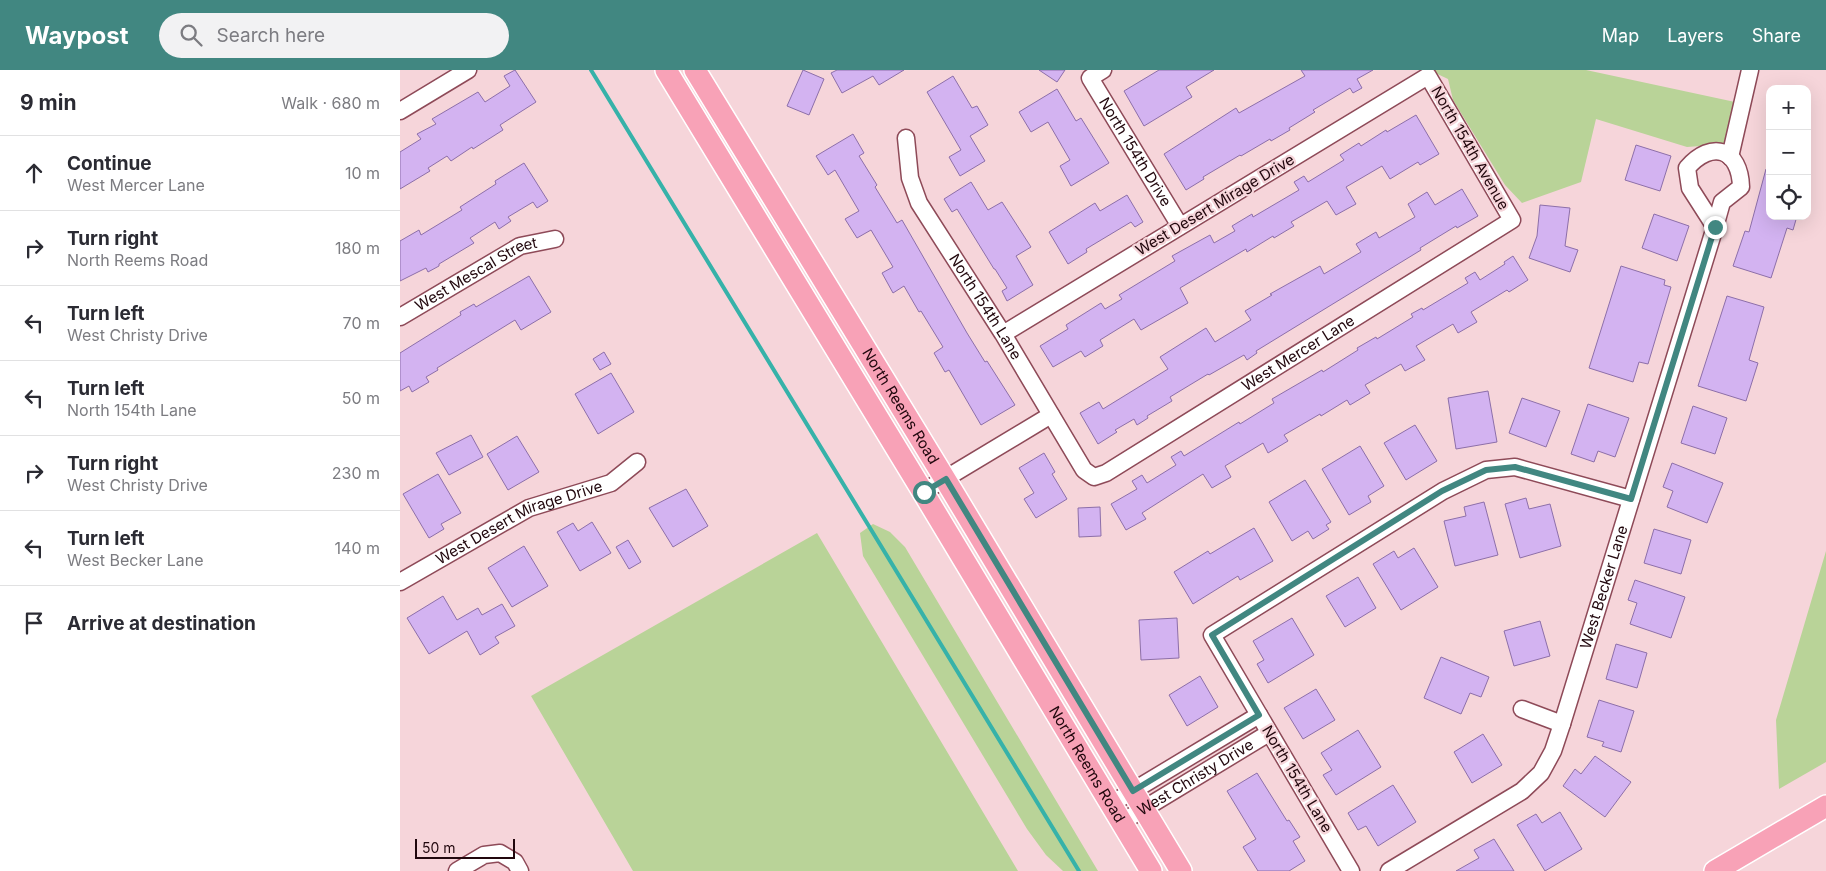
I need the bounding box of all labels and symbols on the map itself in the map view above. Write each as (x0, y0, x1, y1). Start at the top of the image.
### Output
street label: North 154th Avenue (1427, 82, 1514, 213)
street label: North 154th Drive (1095, 94, 1176, 210)
street label: West Desert Mirage Drive (1132, 150, 1298, 260)
route end (1704, 216, 1727, 239)
street label: West Mescal Street (411, 233, 539, 315)
street label: North 154th Lane (945, 250, 1026, 363)
street label: West Mercer Lane (1238, 311, 1358, 395)
street label: North Reems Road (858, 344, 944, 467)
street label: West Desert Mirage Drive (432, 476, 605, 568)
route start (913, 481, 936, 504)
street label: West Becker Lane (1576, 523, 1632, 651)
street label: North Reems Road (1045, 702, 1130, 826)
street label: North 154th Lane (1258, 722, 1337, 836)
street label: West Christy Drive (1134, 735, 1257, 819)
scale bar (415, 836, 515, 859)

